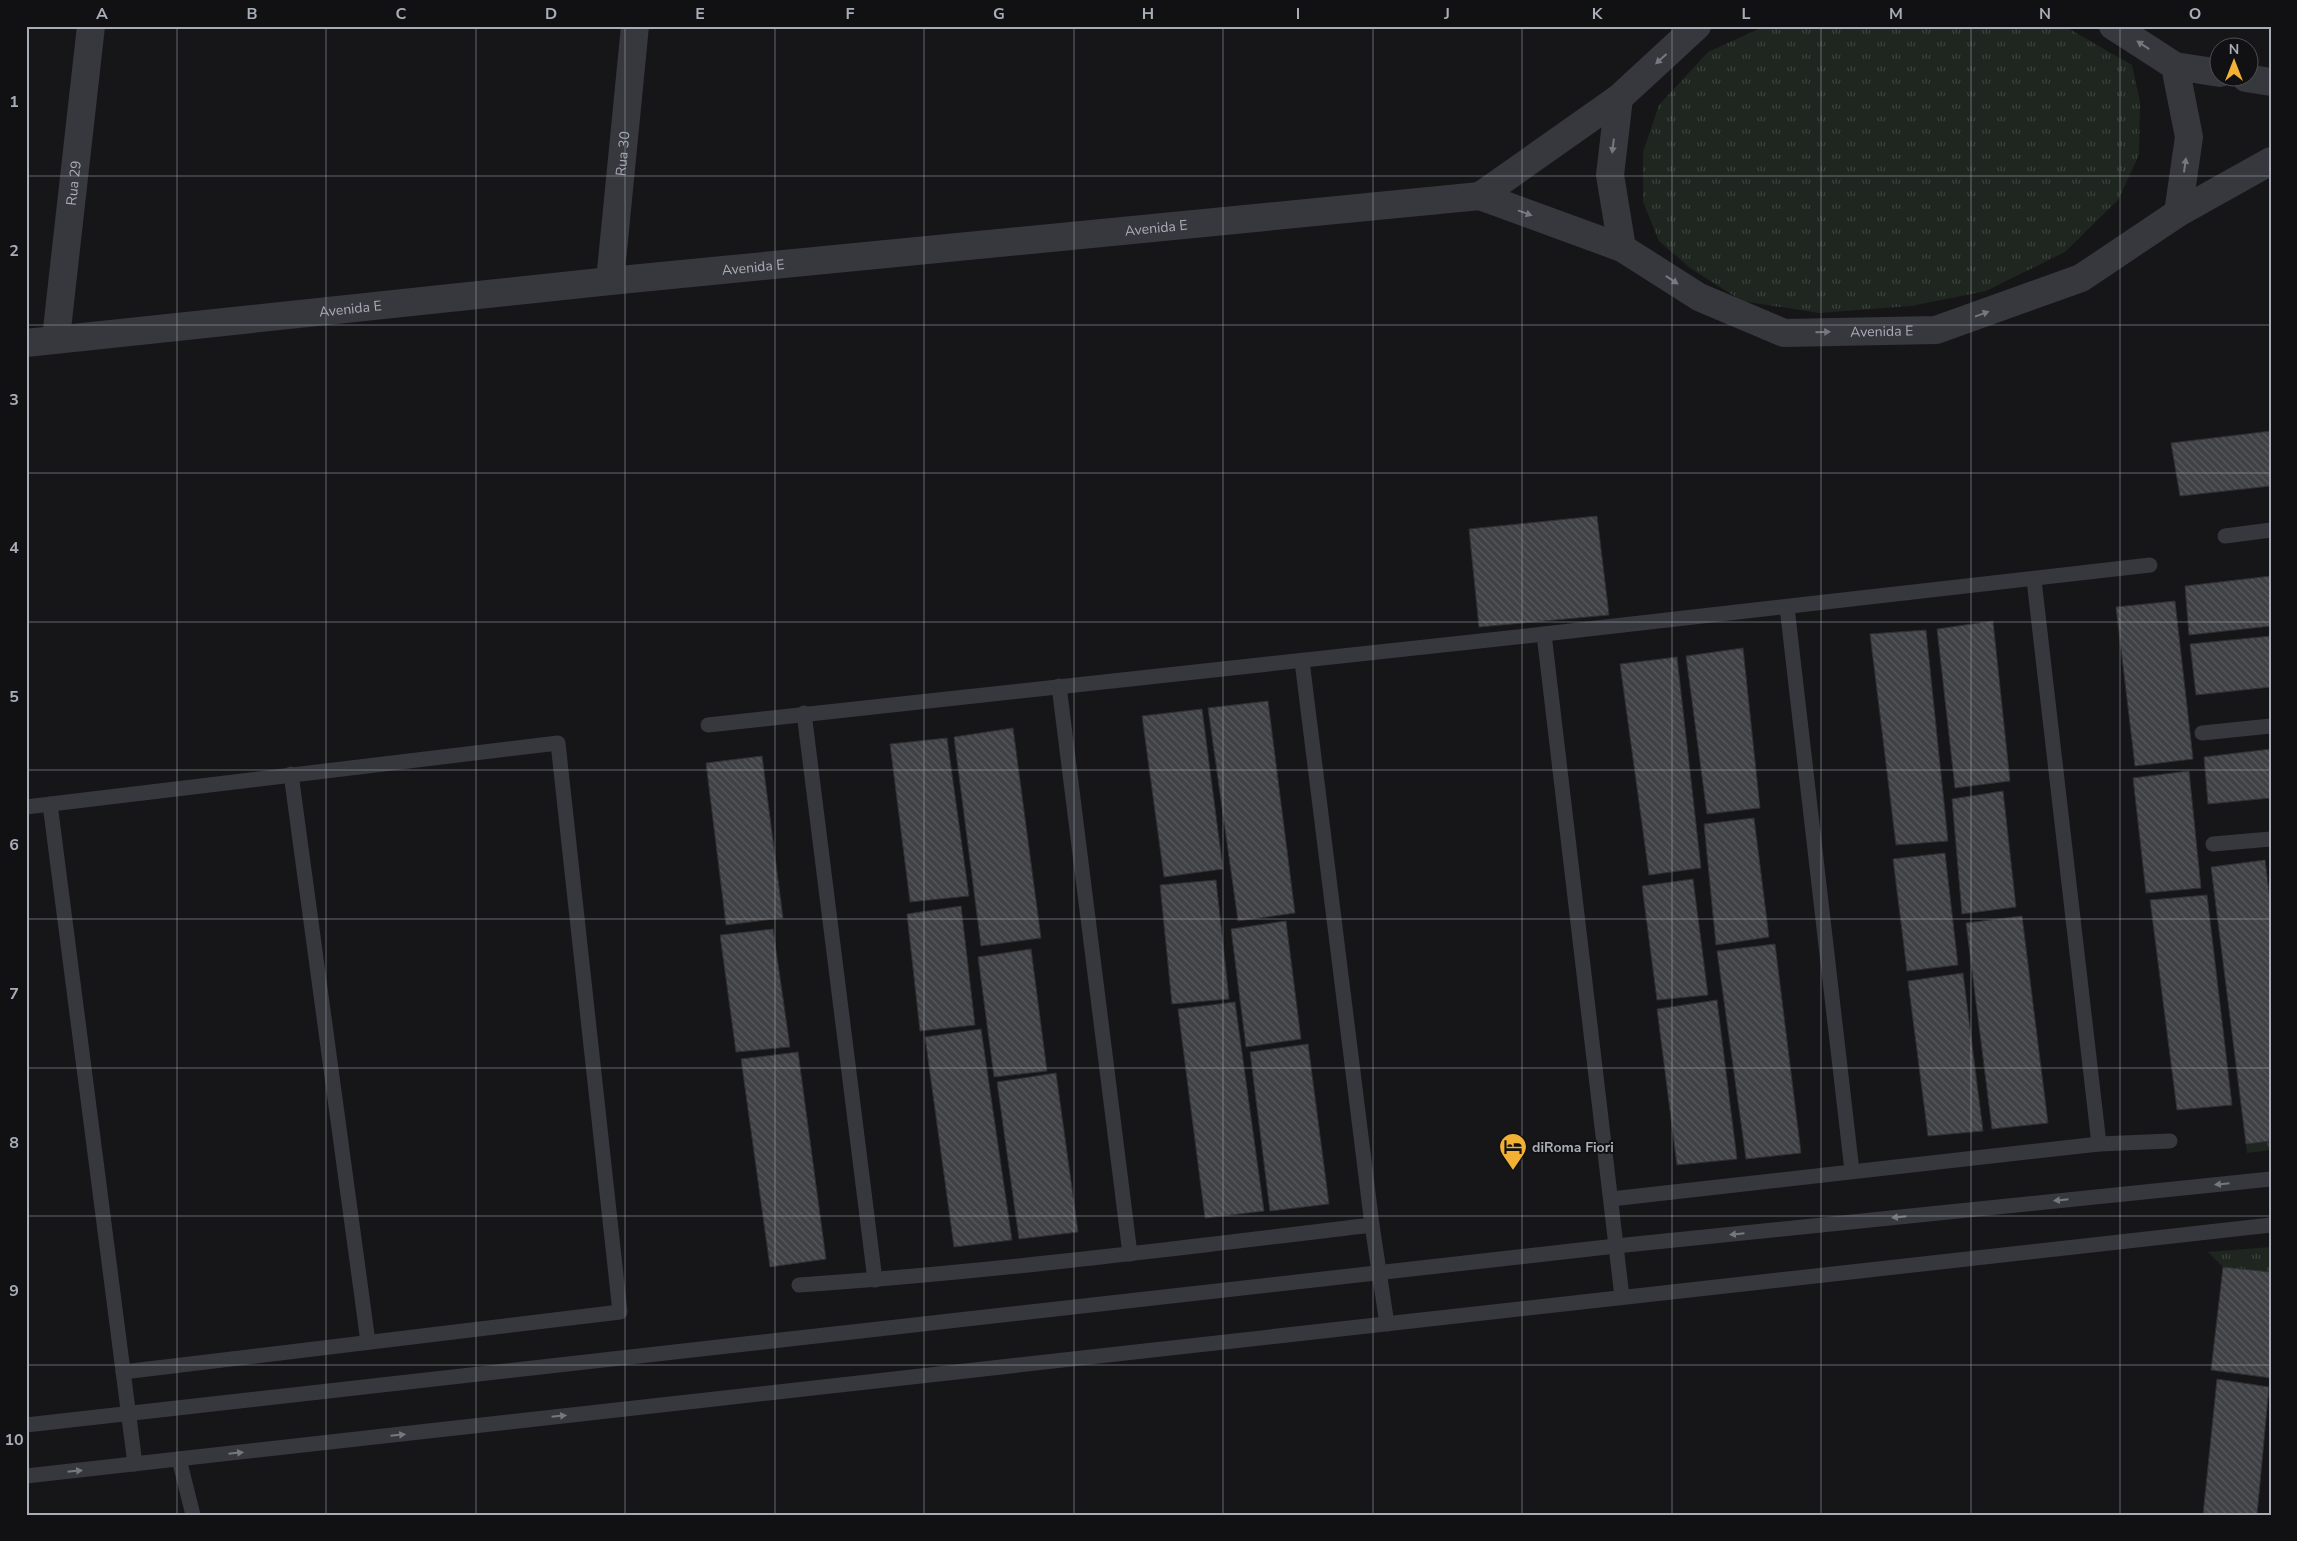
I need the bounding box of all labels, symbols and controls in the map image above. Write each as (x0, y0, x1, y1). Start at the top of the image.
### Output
text: A (96, 3, 108, 25)
text: B (246, 3, 258, 25)
text: C (396, 3, 407, 25)
text: D (545, 3, 557, 25)
text: E (695, 3, 705, 25)
text: F (846, 3, 855, 25)
text: G (993, 3, 1005, 25)
text: H (1142, 3, 1154, 25)
text: I (1296, 3, 1300, 25)
text: J (1443, 3, 1450, 25)
text: K (1592, 3, 1604, 25)
text: L (1742, 3, 1751, 25)
text: M (1889, 3, 1903, 25)
text: N (2039, 3, 2051, 25)
text: O (2189, 3, 2201, 25)
north arrow (2210, 38, 2260, 88)
one-way arrow (2136, 40, 2149, 50)
text: N (2229, 40, 2239, 59)
one-way arrow (1655, 53, 1667, 65)
text: 1 (9, 91, 19, 113)
street label: Rua 30 (611, 130, 634, 177)
one-way arrow (1609, 139, 1617, 155)
one-way arrow (2181, 157, 2189, 173)
street label: Rua 29 (61, 160, 85, 206)
one-way arrow (1518, 210, 1533, 217)
street label: Avenida E (1124, 215, 1188, 240)
text: 2 (9, 240, 19, 262)
street label: Avenida E (721, 255, 785, 280)
one-way arrow (1666, 275, 1679, 285)
street label: Avenida E (318, 296, 382, 321)
one-way arrow (1975, 309, 1990, 317)
street label: Avenida E (1850, 321, 1913, 341)
one-way arrow (1815, 328, 1831, 336)
text: 3 (9, 389, 19, 411)
text: 4 (9, 537, 19, 559)
text: 5 (9, 686, 19, 708)
text: 6 (9, 834, 19, 856)
text: 7 (9, 983, 19, 1005)
text: 8 (9, 1132, 19, 1154)
hotel icon: diRoma Fiori (1498, 1132, 1528, 1171)
place label: diRoma Fiori (1532, 1138, 1614, 1157)
one-way arrow (2214, 1180, 2230, 1188)
one-way arrow (2052, 1197, 2068, 1205)
one-way arrow (1891, 1213, 1907, 1221)
one-way arrow (1729, 1230, 1745, 1238)
text: 9 (9, 1280, 19, 1302)
one-way arrow (551, 1412, 567, 1420)
text: 10 (4, 1429, 24, 1451)
one-way arrow (390, 1431, 406, 1439)
one-way arrow (228, 1449, 244, 1457)
one-way arrow (67, 1467, 83, 1475)

